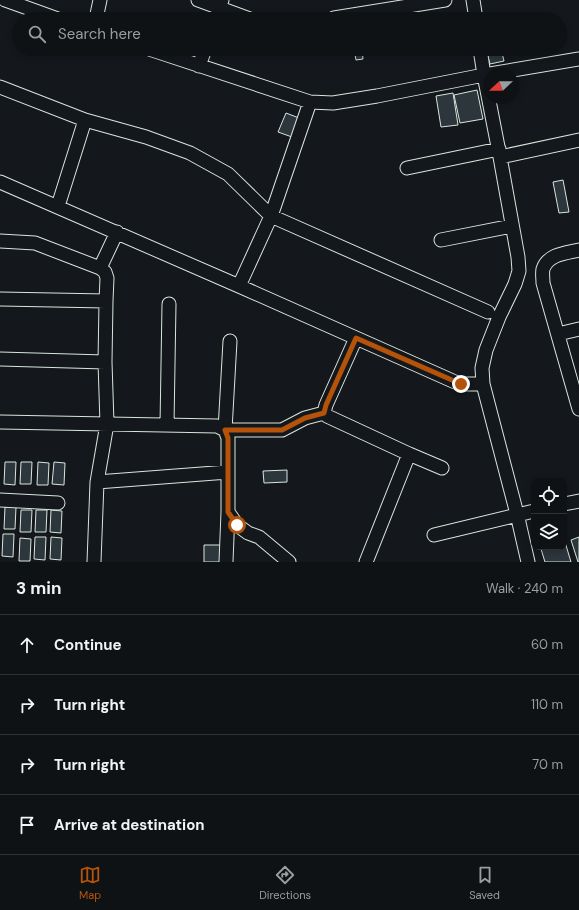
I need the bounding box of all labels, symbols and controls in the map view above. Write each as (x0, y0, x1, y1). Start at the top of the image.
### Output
search box (12, 12, 567, 56)
icon: search (26, 23, 48, 45)
text: Search here (58, 24, 141, 44)
north arrow (483, 68, 519, 104)
route end (452, 375, 470, 393)
map controls (531, 478, 567, 550)
button: locate (531, 478, 567, 514)
button: layers (531, 514, 567, 550)
route start (228, 516, 246, 534)
text: 3 min (16, 577, 61, 599)
text: Walk · 240 m (486, 580, 563, 597)
icon: ahead (16, 634, 38, 656)
text: Continue (54, 635, 122, 655)
text: 60 m (531, 636, 563, 653)
icon: right (16, 694, 38, 716)
text: Turn right (54, 695, 125, 715)
text: 110 m (531, 696, 563, 713)
icon: right (16, 754, 38, 776)
text: Turn right (54, 755, 125, 775)
text: 70 m (532, 756, 563, 773)
icon: arrive (16, 814, 38, 836)
text: Arrive at destination (54, 815, 205, 835)
tab: Map (79, 864, 101, 902)
tab: Directions (259, 864, 311, 902)
tab: Saved (469, 864, 500, 902)

